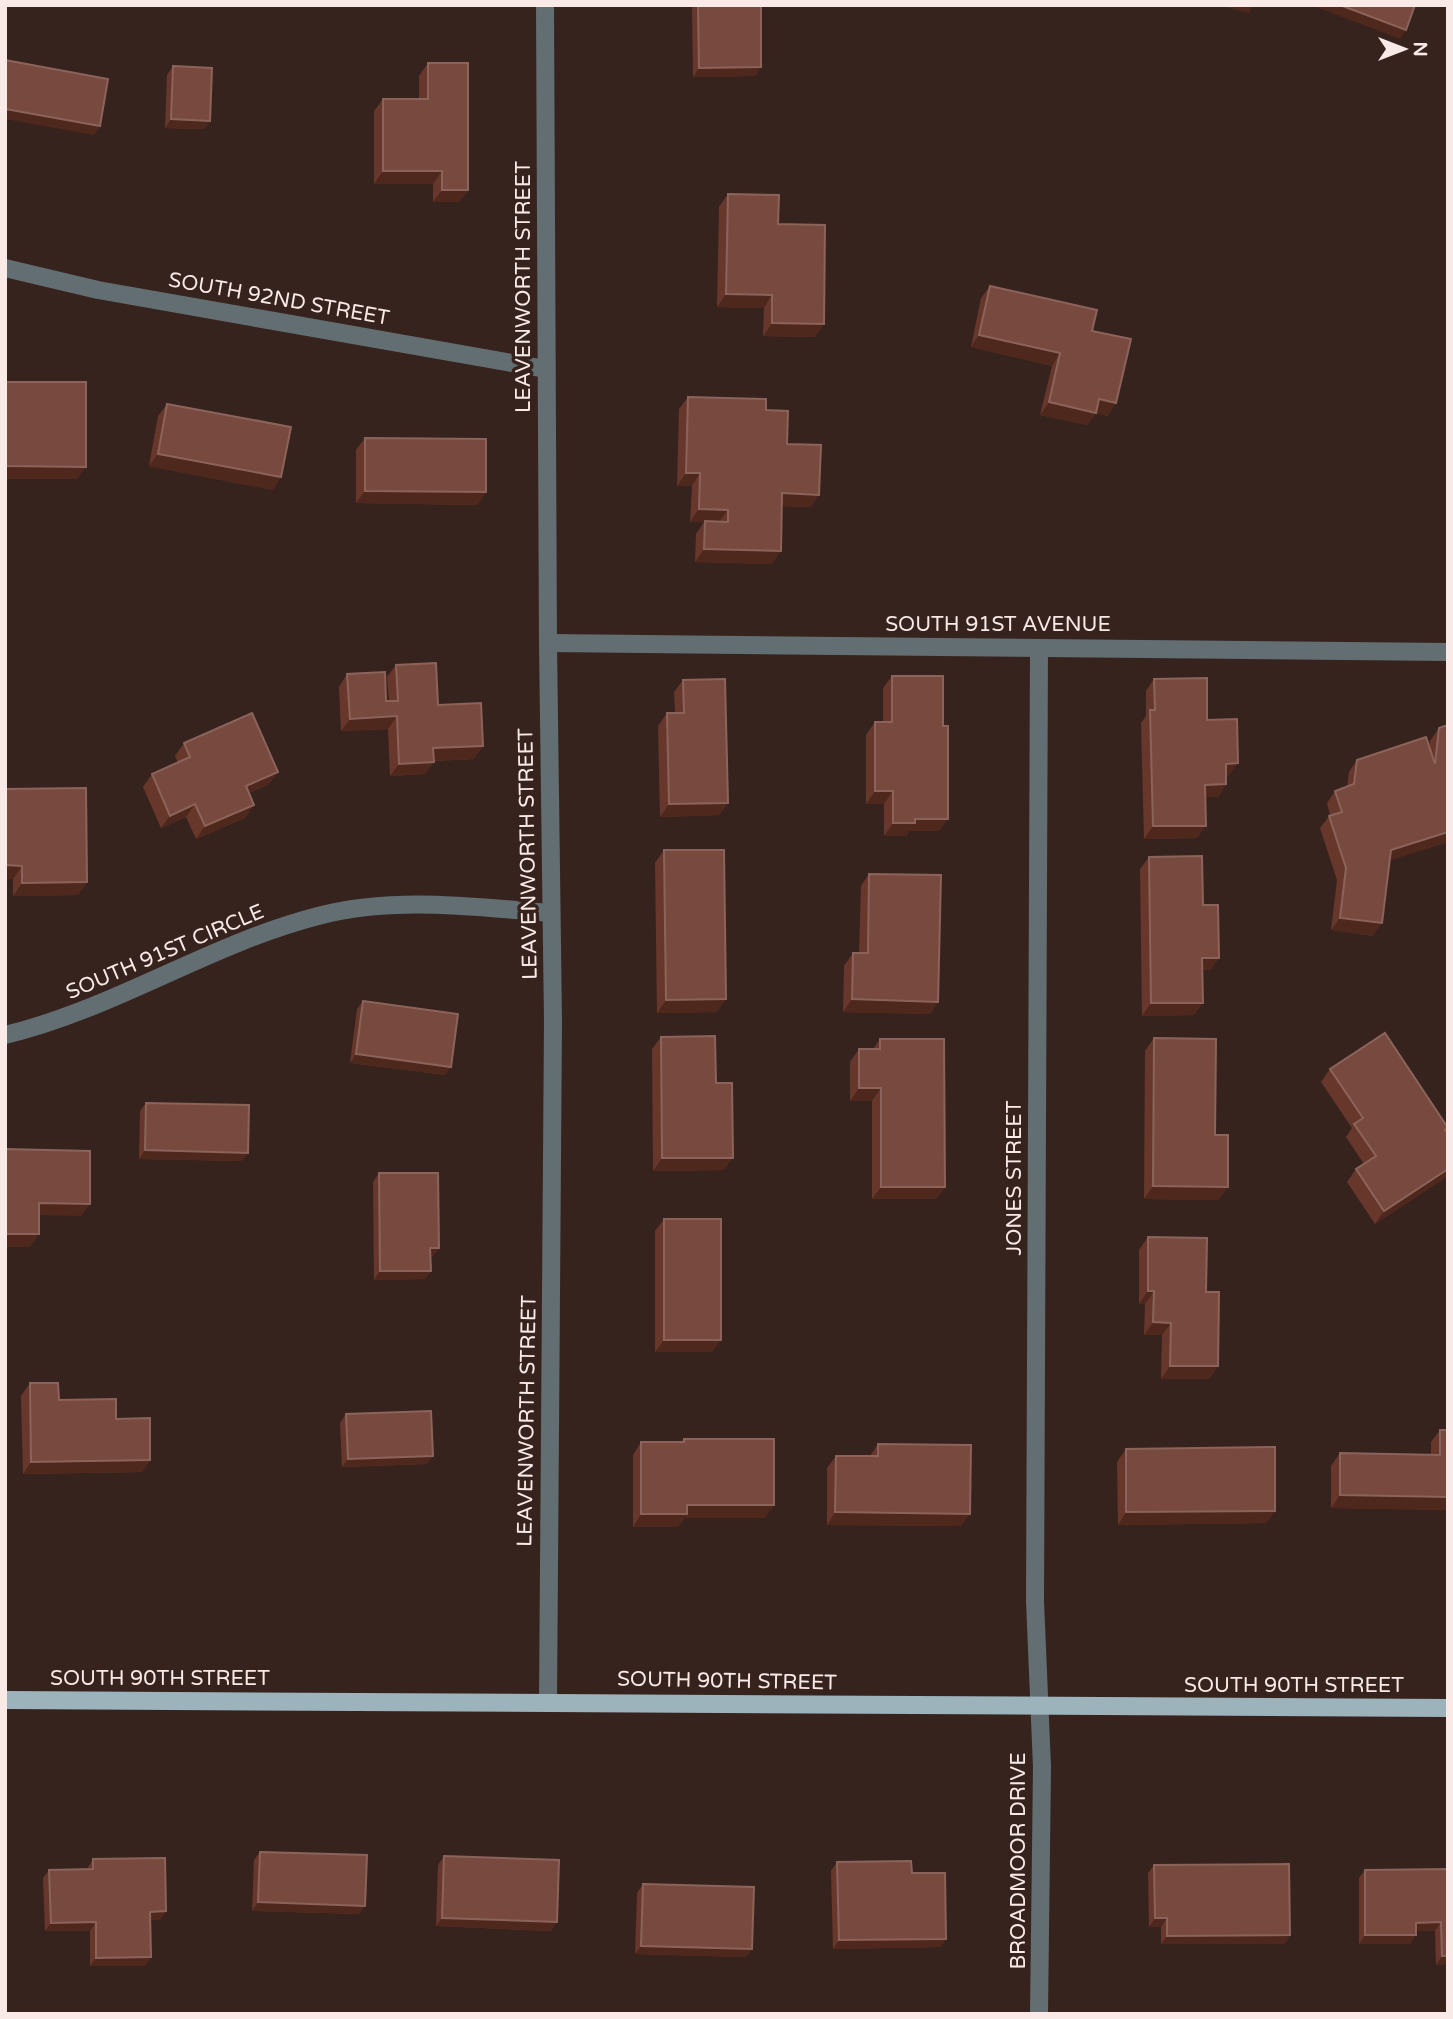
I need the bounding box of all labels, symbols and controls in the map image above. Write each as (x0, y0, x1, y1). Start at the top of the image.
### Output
north arrow (1369, 14, 1439, 84)
text: N (1409, 41, 1431, 57)
street label: LEAVENWORTH STREET (511, 161, 536, 413)
street label: SOUTH 92ND STREET (167, 267, 392, 331)
street label: SOUTH 91ST AVENUE (885, 612, 1111, 637)
street label: LEAVENWORTH STREET (513, 728, 543, 980)
street label: SOUTH 91ST CIRCLE (62, 899, 268, 1005)
street label: JONES STREET (1002, 1100, 1027, 1255)
street label: LEAVENWORTH STREET (512, 1295, 542, 1547)
street label: SOUTH 90TH STREET (50, 1666, 270, 1691)
street label: SOUTH 90TH STREET (617, 1667, 837, 1695)
street label: SOUTH 90TH STREET (1184, 1673, 1404, 1698)
street label: BROADMOOR DRIVE (1006, 1752, 1031, 1970)

